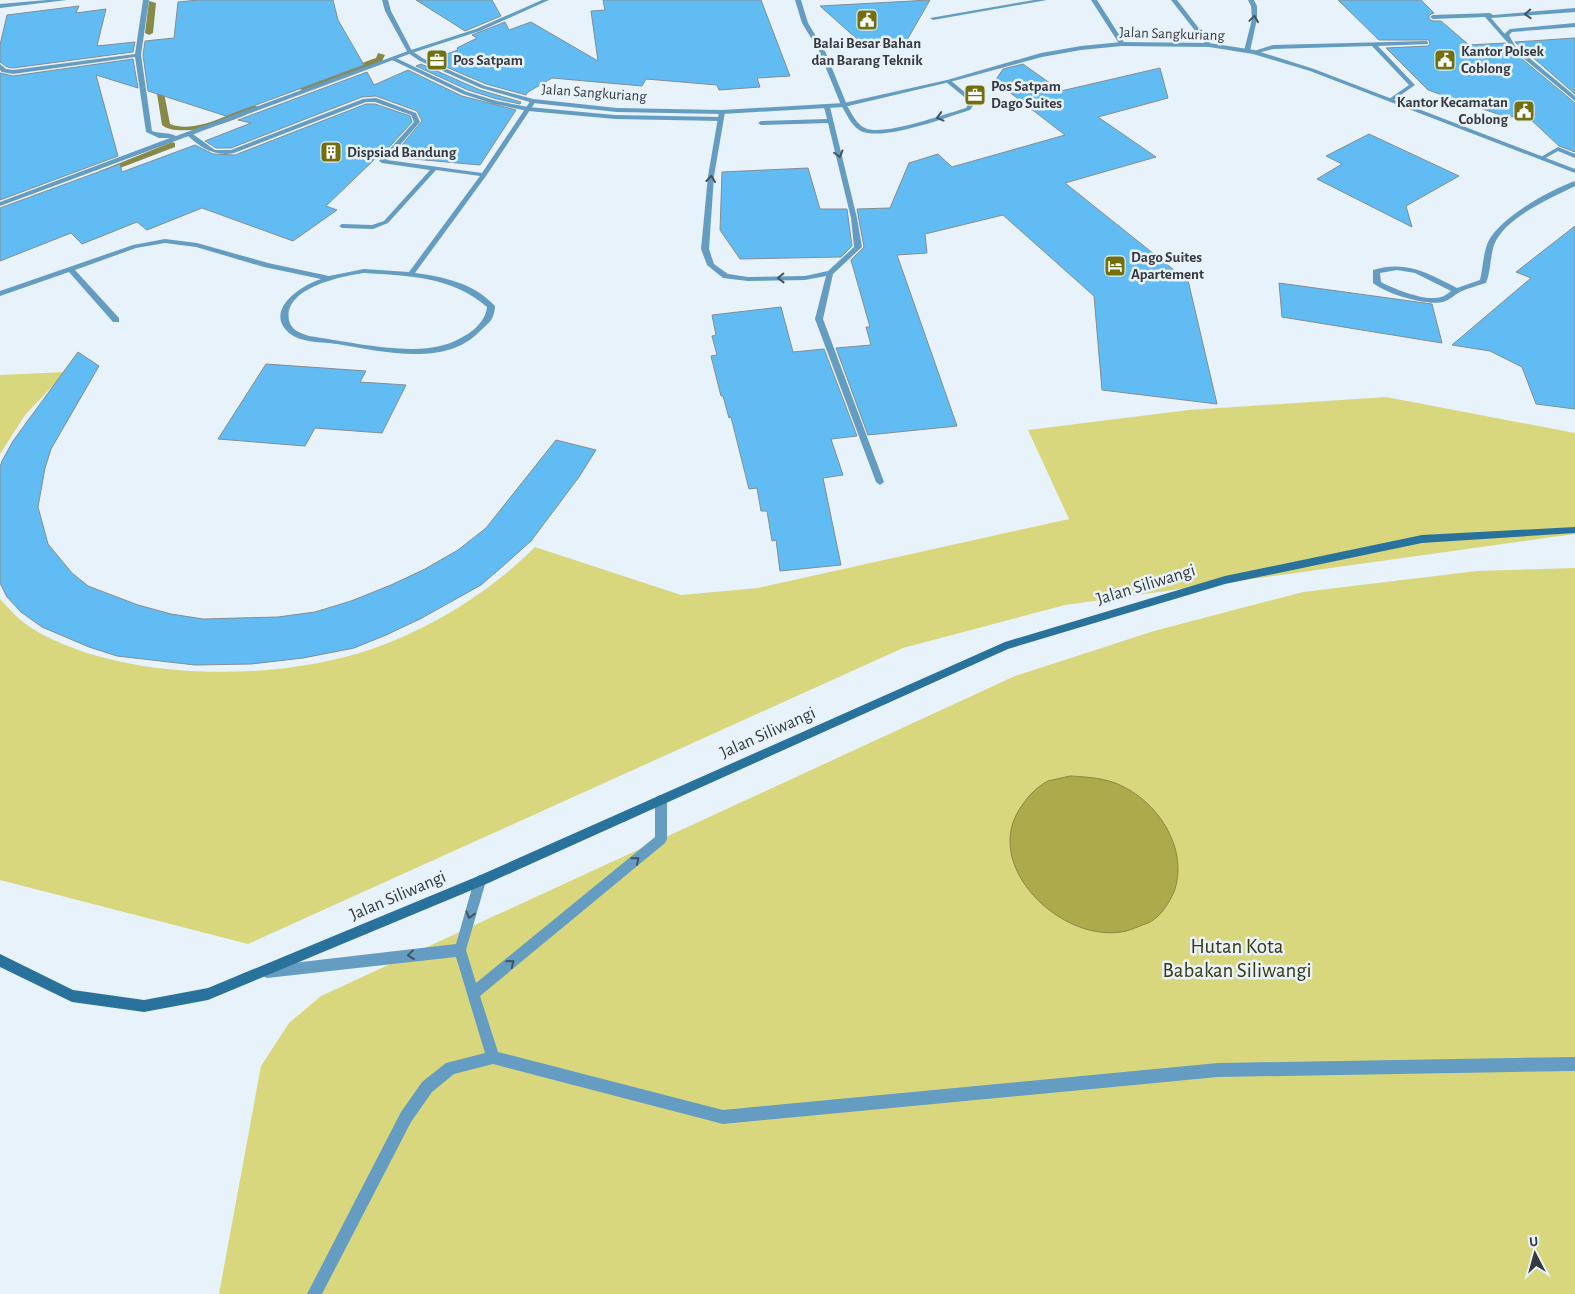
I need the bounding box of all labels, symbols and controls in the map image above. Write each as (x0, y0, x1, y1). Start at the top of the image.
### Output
public building icon: Balai Besar Bahan dan Barang Teknik (855, 8, 879, 32)
one-way arrow (1524, 8, 1532, 19)
one-way arrow (1248, 14, 1259, 22)
street label: Jalan Sangkuriang (1119, 25, 1226, 43)
place label: Balai Besar Bahan dan Barang Teknik (811, 36, 923, 68)
place label: Kantor Polsek Coblong (1461, 44, 1544, 76)
office icon: Pos Satpam (425, 48, 449, 72)
public building icon: Kantor Polsek Coblong (1433, 48, 1457, 72)
place label: Pos Satpam (453, 53, 523, 68)
place label: Pos Satpam Dago Suites (991, 79, 1062, 111)
street label: Jalan Sangkuriang (541, 82, 648, 104)
office icon: Pos Satpam Dago Suites (963, 83, 987, 107)
place label: Kantor Kecamatan Coblong (1397, 95, 1508, 127)
public building icon: Kantor Kecamatan Coblong (1512, 99, 1536, 123)
one-way arrow (936, 111, 944, 121)
building icon: Dispsiad Bandung (319, 140, 343, 164)
place label: Dispsiad Bandung (347, 145, 457, 160)
one-way arrow (833, 149, 844, 158)
one-way arrow (705, 174, 716, 182)
place label: Dago Suites Apartement (1131, 250, 1204, 282)
hotel icon: Dago Suites Apartement (1103, 254, 1127, 278)
one-way arrow (777, 273, 785, 283)
street label: Jalan Siliwangi (1094, 561, 1198, 609)
street label: Jalan Siliwangi (718, 704, 818, 762)
one-way arrow (631, 856, 640, 865)
street label: Jalan Siliwangi (347, 868, 449, 924)
one-way arrow (465, 911, 475, 919)
park label: Hutan Kota Babakan Siliwangi (1162, 936, 1312, 981)
one-way arrow (407, 949, 415, 960)
one-way arrow (505, 960, 514, 969)
north arrow (1510, 1229, 1560, 1279)
text: U (1529, 1235, 1539, 1249)

